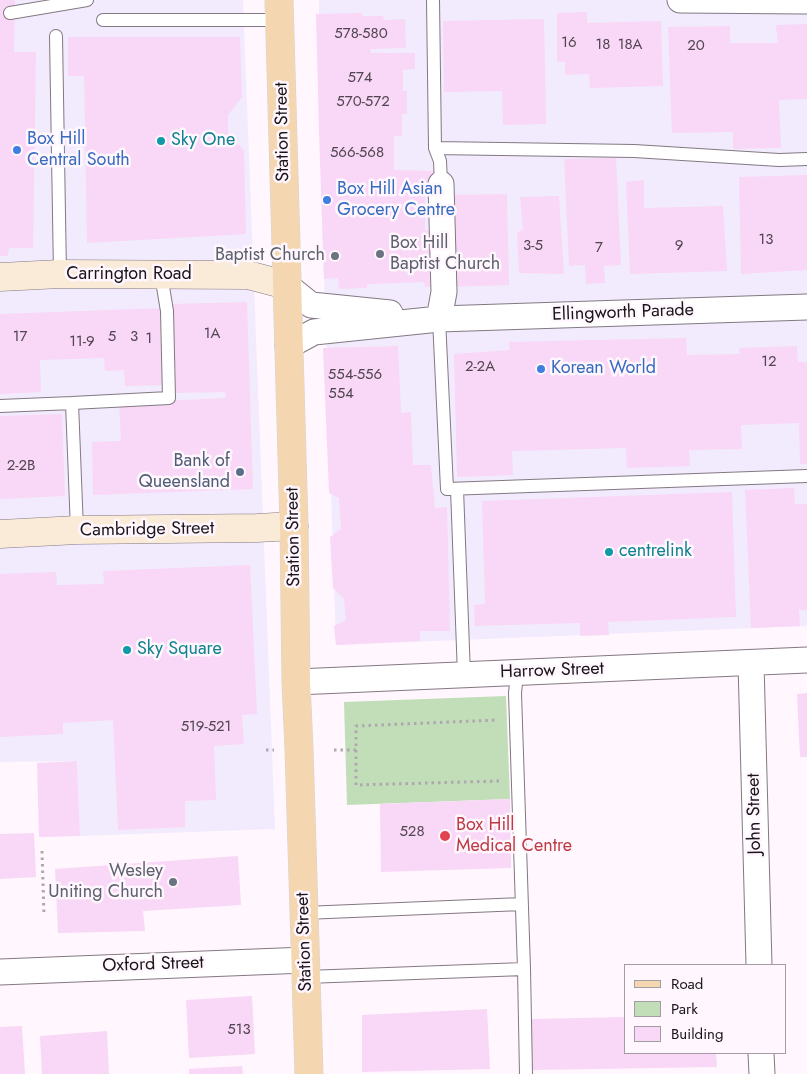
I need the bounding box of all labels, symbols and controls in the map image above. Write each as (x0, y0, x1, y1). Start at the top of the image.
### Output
house number: 578-580 (334, 25, 388, 43)
house number: 16 (561, 34, 577, 52)
house number: 18 (596, 36, 610, 54)
house number: 18A (618, 36, 642, 54)
house number: 20 (687, 37, 705, 55)
house number: 574 (347, 69, 373, 87)
street label: Station Street (271, 82, 295, 182)
house number: 570-572 (336, 93, 390, 111)
place label: Box Hill Central South (27, 129, 130, 172)
place label: Sky One (171, 130, 235, 152)
marker: Sky One (155, 135, 167, 147)
marker: Box Hill Central South (11, 144, 23, 156)
house number: 566-568 (330, 144, 384, 162)
place label: Box Hill Asian Grocery Centre (337, 179, 455, 222)
marker: Box Hill Asian Grocery Centre (321, 194, 333, 206)
house number: 13 (759, 231, 773, 249)
place label: Box Hill Baptist Church (390, 233, 500, 276)
house number: 3-5 (523, 237, 543, 255)
house number: 9 (675, 237, 683, 255)
house number: 7 (595, 239, 603, 257)
place label: Baptist Church (215, 245, 325, 267)
marker: Box Hill Baptist Church (374, 248, 386, 260)
marker: Baptist Church (329, 250, 341, 262)
street label: Carrington Road (66, 264, 192, 286)
street label: Ellingworth Parade (552, 300, 694, 326)
house number: 1A (204, 325, 220, 343)
house number: 17 (13, 328, 27, 346)
house number: 5 (108, 328, 116, 346)
house number: 3 (130, 328, 138, 346)
house number: 1 (146, 330, 152, 348)
house number: 11-9 (69, 333, 95, 351)
house number: 12 (761, 353, 777, 371)
house number: 2-2A (465, 358, 495, 376)
place label: Korean World (551, 358, 656, 380)
marker: Korean World (535, 363, 547, 375)
house number: 554-556 (328, 366, 382, 384)
house number: 554 (328, 385, 354, 403)
place label: Bank of Queensland (139, 451, 230, 494)
house number: 2-2B (7, 457, 35, 475)
marker: Bank of Queensland (234, 466, 246, 478)
street label: Station Street (282, 487, 306, 587)
street label: Cambridge Street (80, 518, 214, 542)
place label: centrelink (619, 541, 692, 563)
marker: centrelink (603, 546, 615, 558)
place label: Sky Square (137, 639, 222, 661)
marker: Sky Square (121, 644, 133, 656)
street label: Harrow Street (500, 658, 604, 684)
house number: 519-521 (181, 718, 231, 736)
street label: John Street (743, 773, 767, 855)
place label: Box Hill Medical Centre (456, 815, 572, 858)
house number: 528 (399, 823, 425, 841)
marker: Box Hill Medical Centre (438, 829, 452, 843)
place label: Wesley Uniting Church (48, 861, 163, 904)
marker: Wesley Uniting Church (167, 876, 179, 888)
street label: Station Street (292, 892, 318, 992)
street label: Oxford Street (102, 952, 204, 978)
legend (624, 964, 787, 1054)
text: Road (671, 973, 703, 995)
text: Park (671, 998, 698, 1020)
house number: 513 (227, 1021, 251, 1039)
text: Building (671, 1023, 723, 1045)

